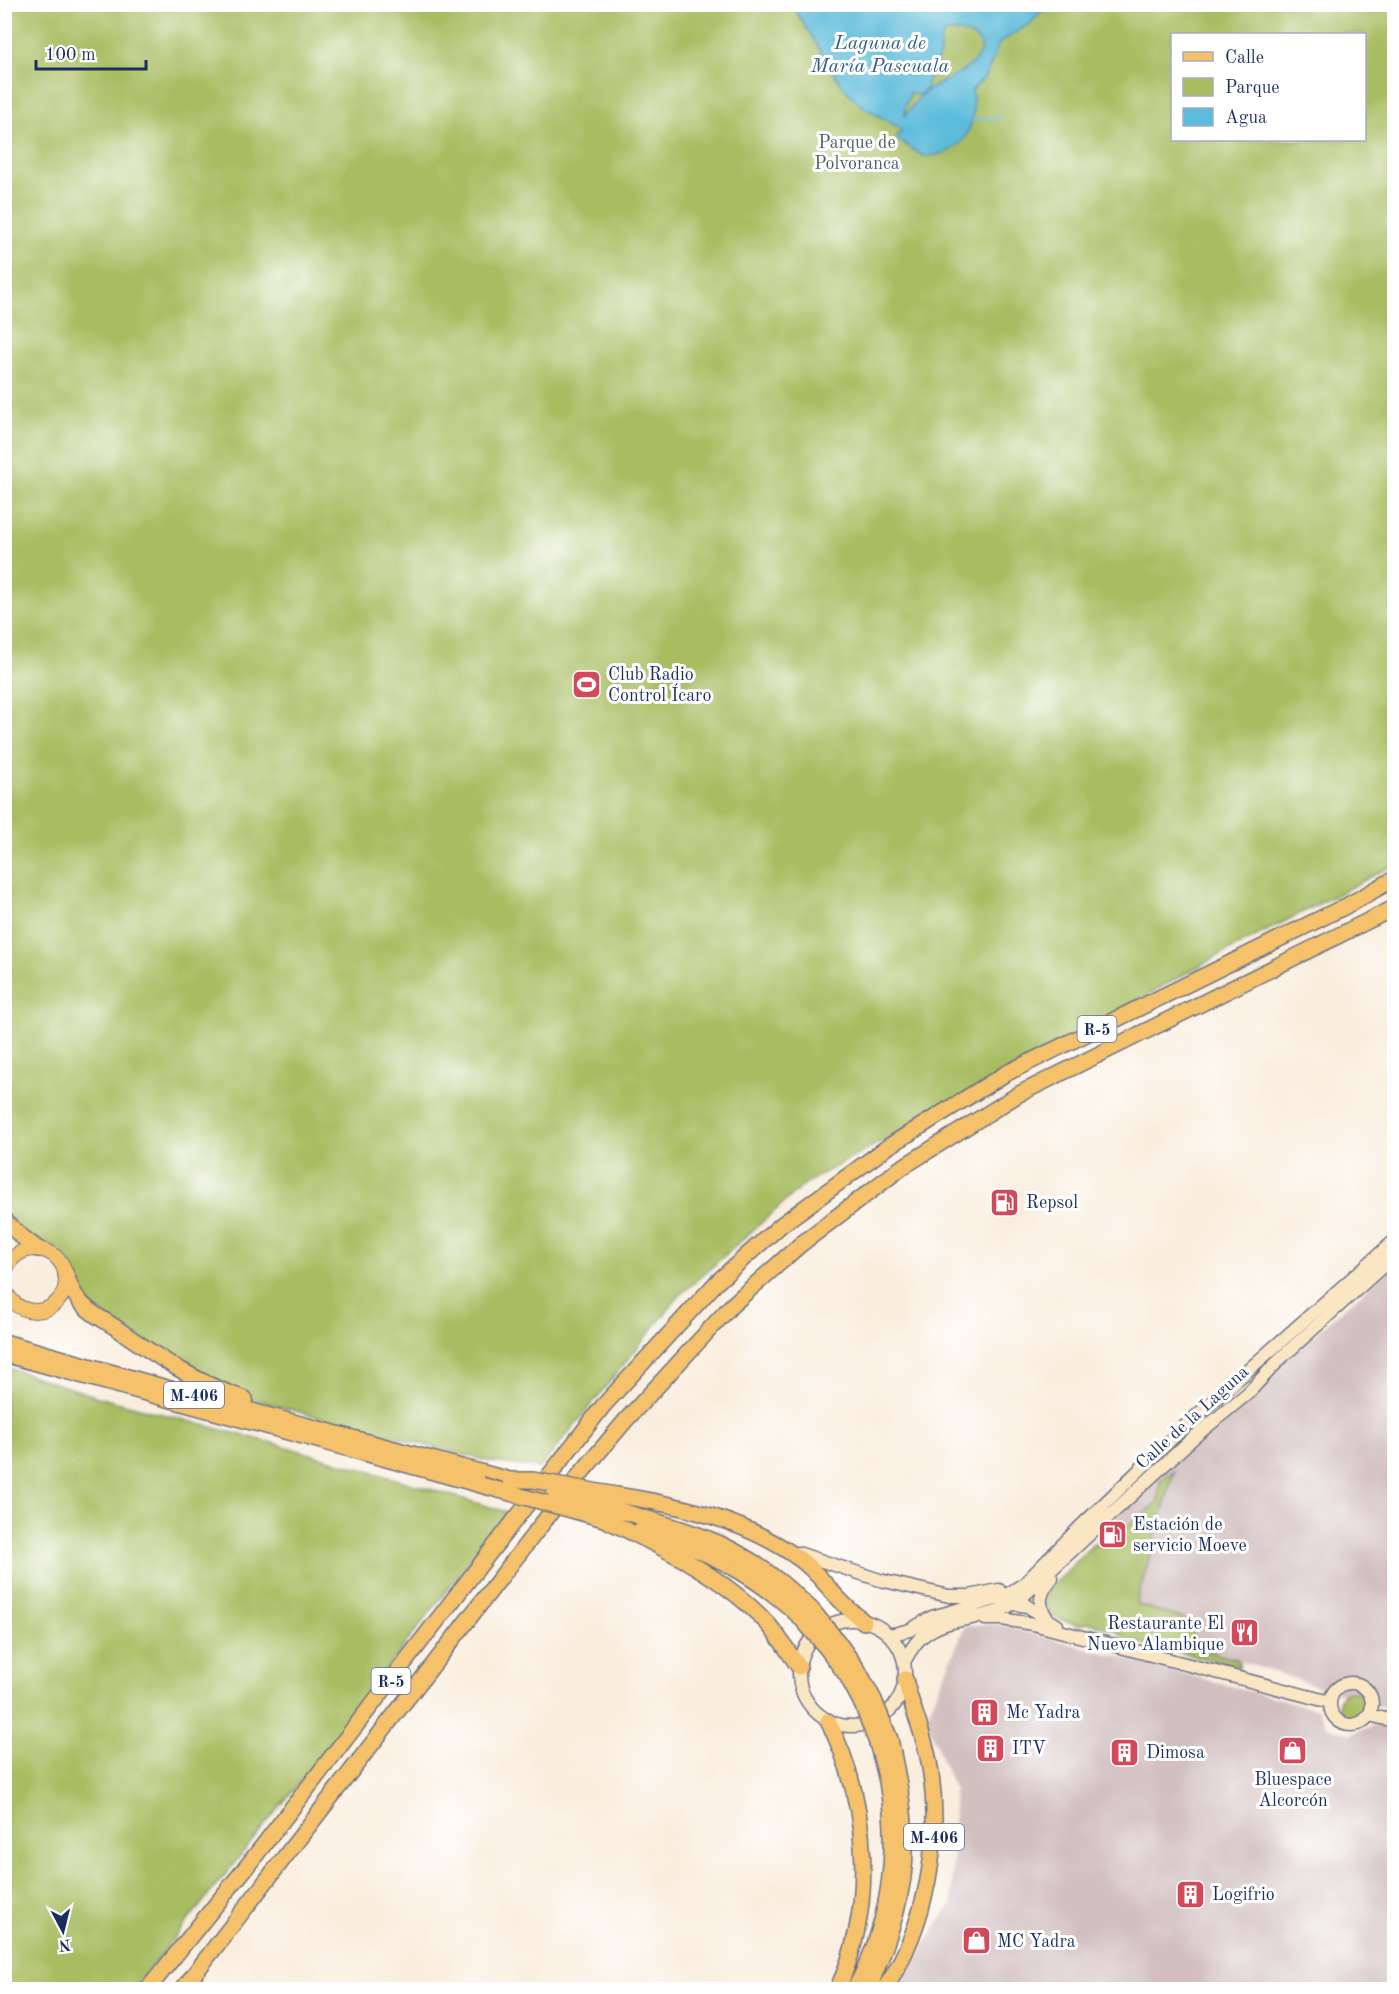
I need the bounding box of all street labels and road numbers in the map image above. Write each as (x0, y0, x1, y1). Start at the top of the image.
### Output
road number: R-5 (1078, 1016, 1116, 1042)
street label: Calle de la Laguna (1133, 1363, 1252, 1473)
road number: M-406 (164, 1382, 224, 1408)
road number: R-5 (372, 1668, 410, 1694)
road number: M-406 (904, 1824, 964, 1850)

